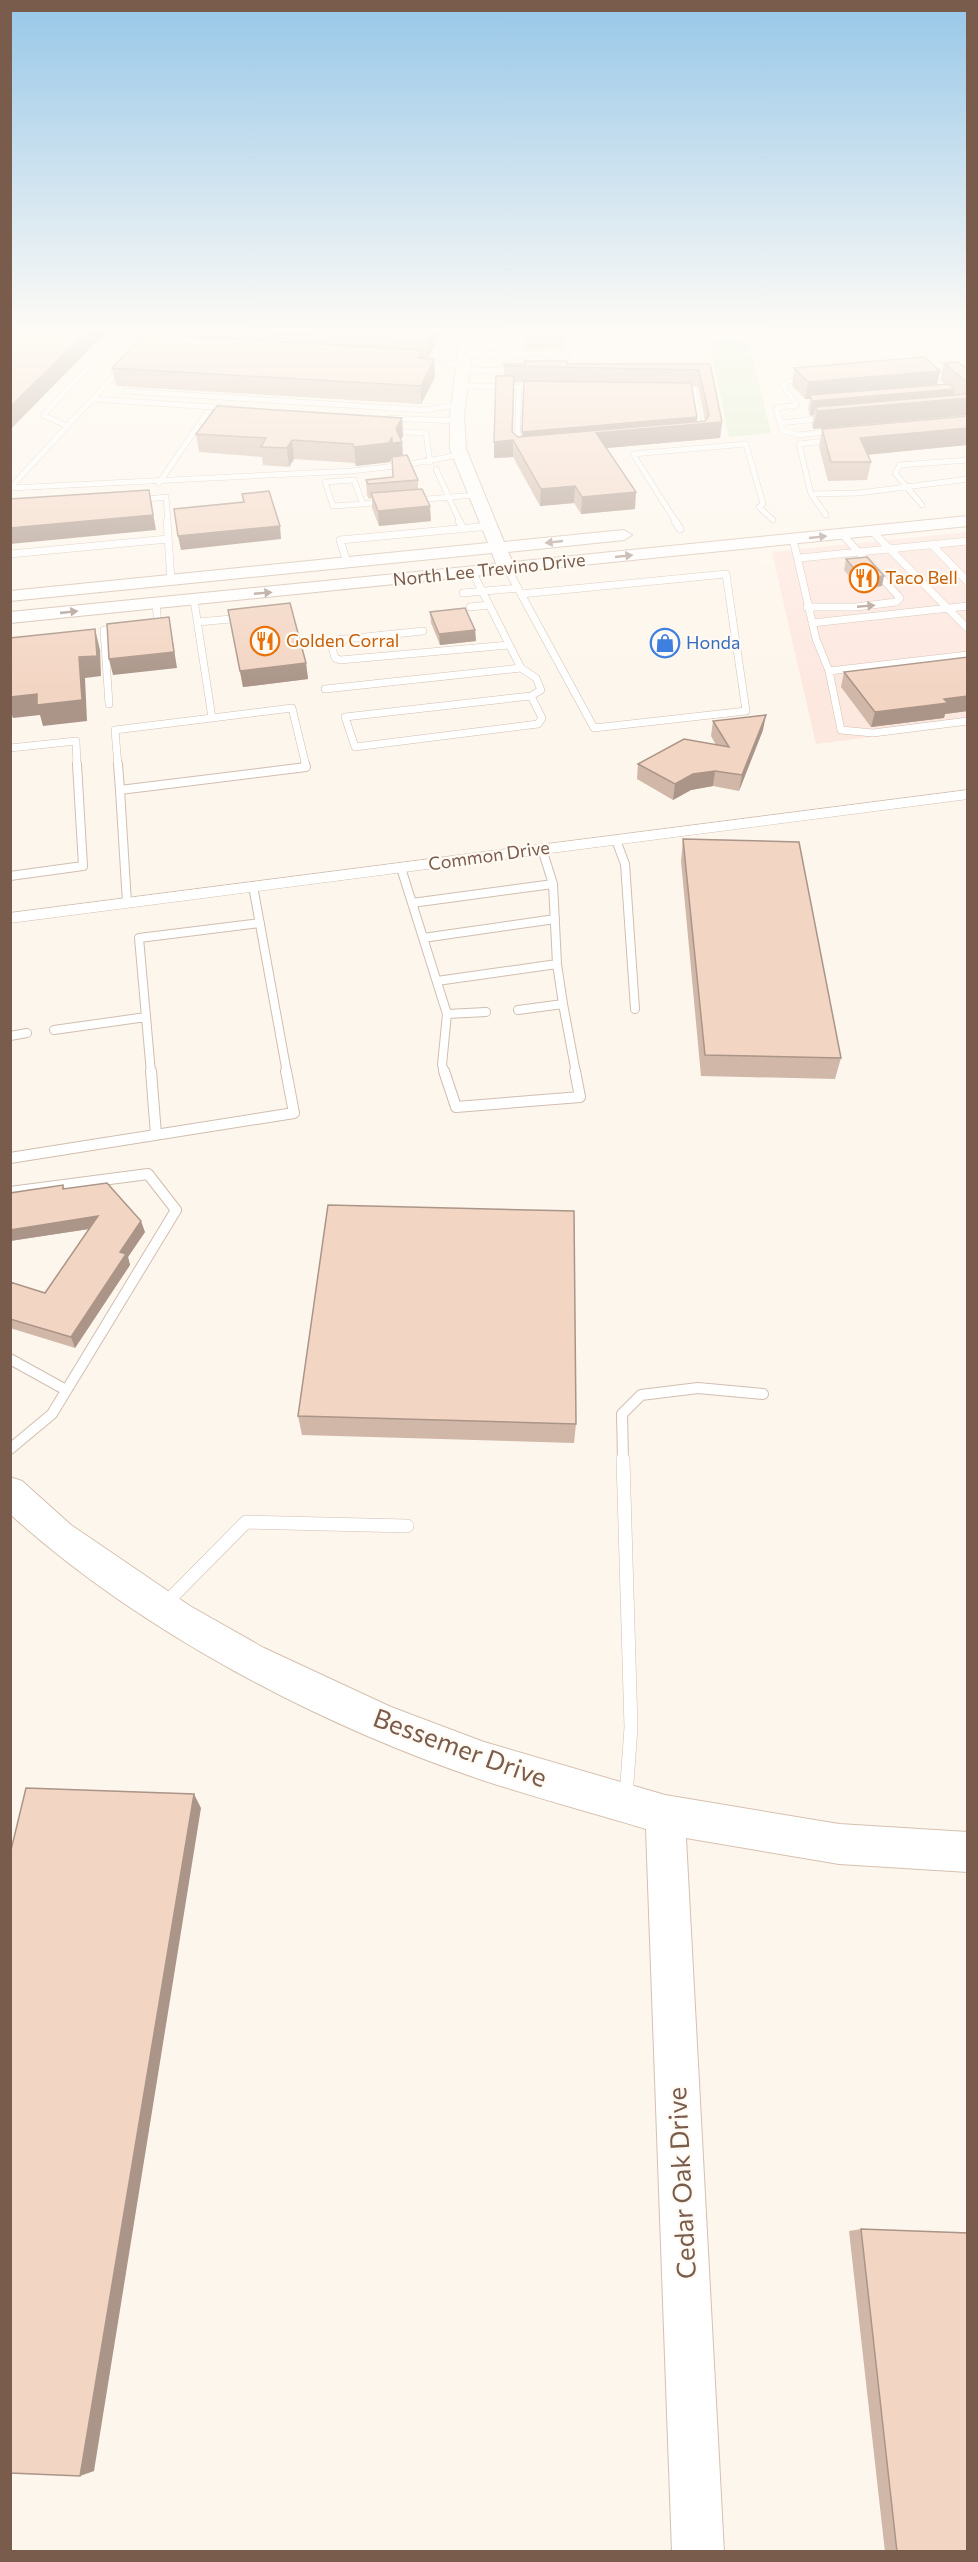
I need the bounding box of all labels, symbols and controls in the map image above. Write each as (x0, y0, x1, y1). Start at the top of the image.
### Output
one-way arrow (808, 532, 827, 541)
one-way arrow (544, 537, 563, 547)
street label: North Lee Trevino Drive (392, 548, 586, 590)
one-way arrow (614, 551, 633, 561)
restaurant icon: Taco Bell (848, 562, 880, 594)
place label: Taco Bell (885, 566, 958, 588)
one-way arrow (253, 588, 272, 598)
one-way arrow (856, 601, 875, 611)
one-way arrow (59, 608, 78, 617)
restaurant icon: Golden Corral (249, 625, 281, 657)
shop icon: Honda (649, 627, 681, 659)
place label: Golden Corral (286, 629, 399, 651)
place label: Honda (686, 631, 740, 653)
street label: Common Drive (427, 836, 551, 874)
street label: Bessemer Drive (370, 1701, 552, 1792)
street label: Cedar Oak Drive (660, 2086, 701, 2280)

